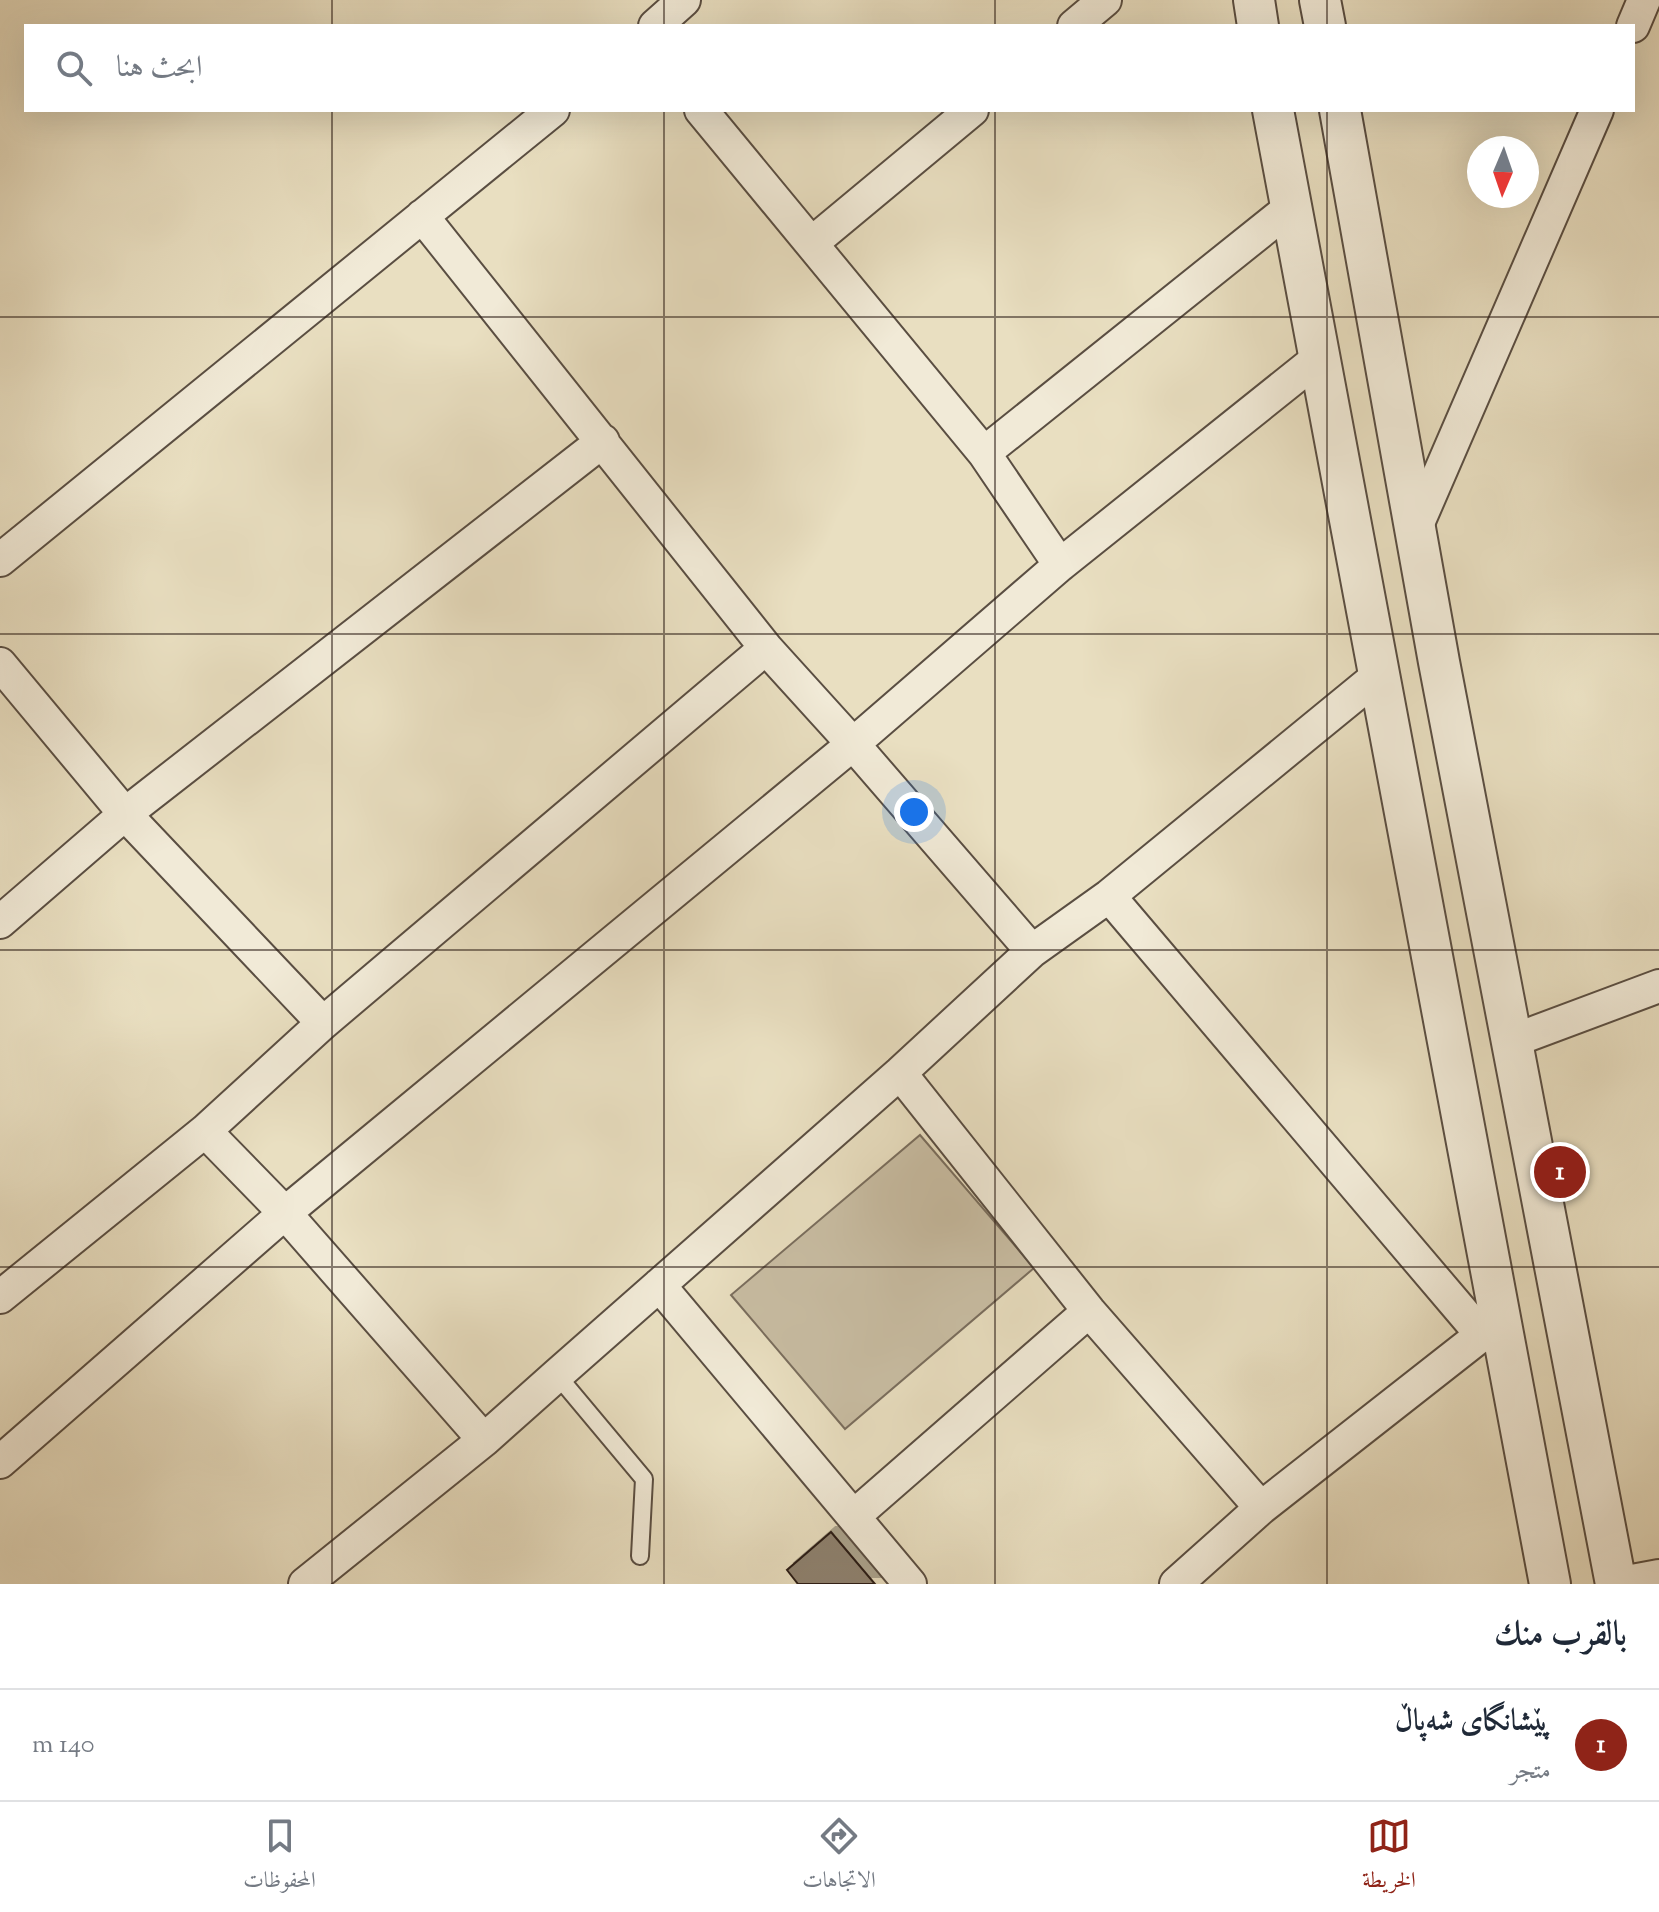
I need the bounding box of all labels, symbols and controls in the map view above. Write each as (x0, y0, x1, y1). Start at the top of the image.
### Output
search box (24, 24, 1635, 112)
icon: search (52, 46, 96, 90)
text: ابحث هنا (116, 47, 202, 90)
north arrow (1467, 136, 1539, 208)
your location (894, 792, 934, 832)
pin: 1 (1534, 1142, 1586, 1202)
text: بالقرب منك (1494, 1611, 1627, 1660)
text: پێشانگای شەپاڵ (1395, 1701, 1551, 1744)
text: 140 m (32, 1727, 95, 1764)
text: 1 (1597, 1727, 1605, 1764)
text: متجر (1510, 1753, 1551, 1790)
tab: المحفوظات (243, 1814, 316, 1901)
tab: الاتجاهات (802, 1814, 876, 1901)
tab: الخريطة (1362, 1814, 1416, 1901)

